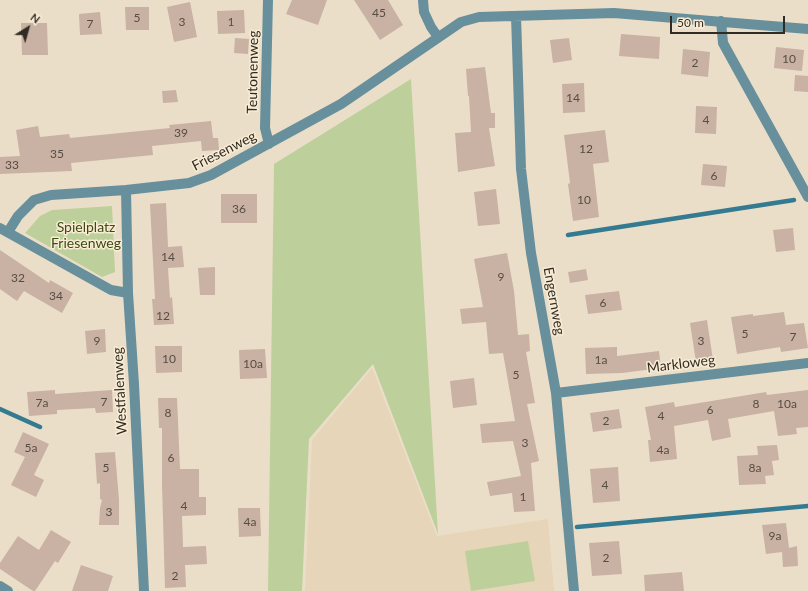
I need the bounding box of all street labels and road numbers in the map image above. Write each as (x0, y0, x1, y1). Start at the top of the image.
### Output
street label: Teutonenweg (244, 30, 262, 114)
street label: Friesenweg (189, 128, 259, 174)
street label: Engernweg (540, 266, 568, 336)
street label: Westfalenweg (109, 347, 131, 435)
street label: Markloweg (646, 351, 716, 377)

